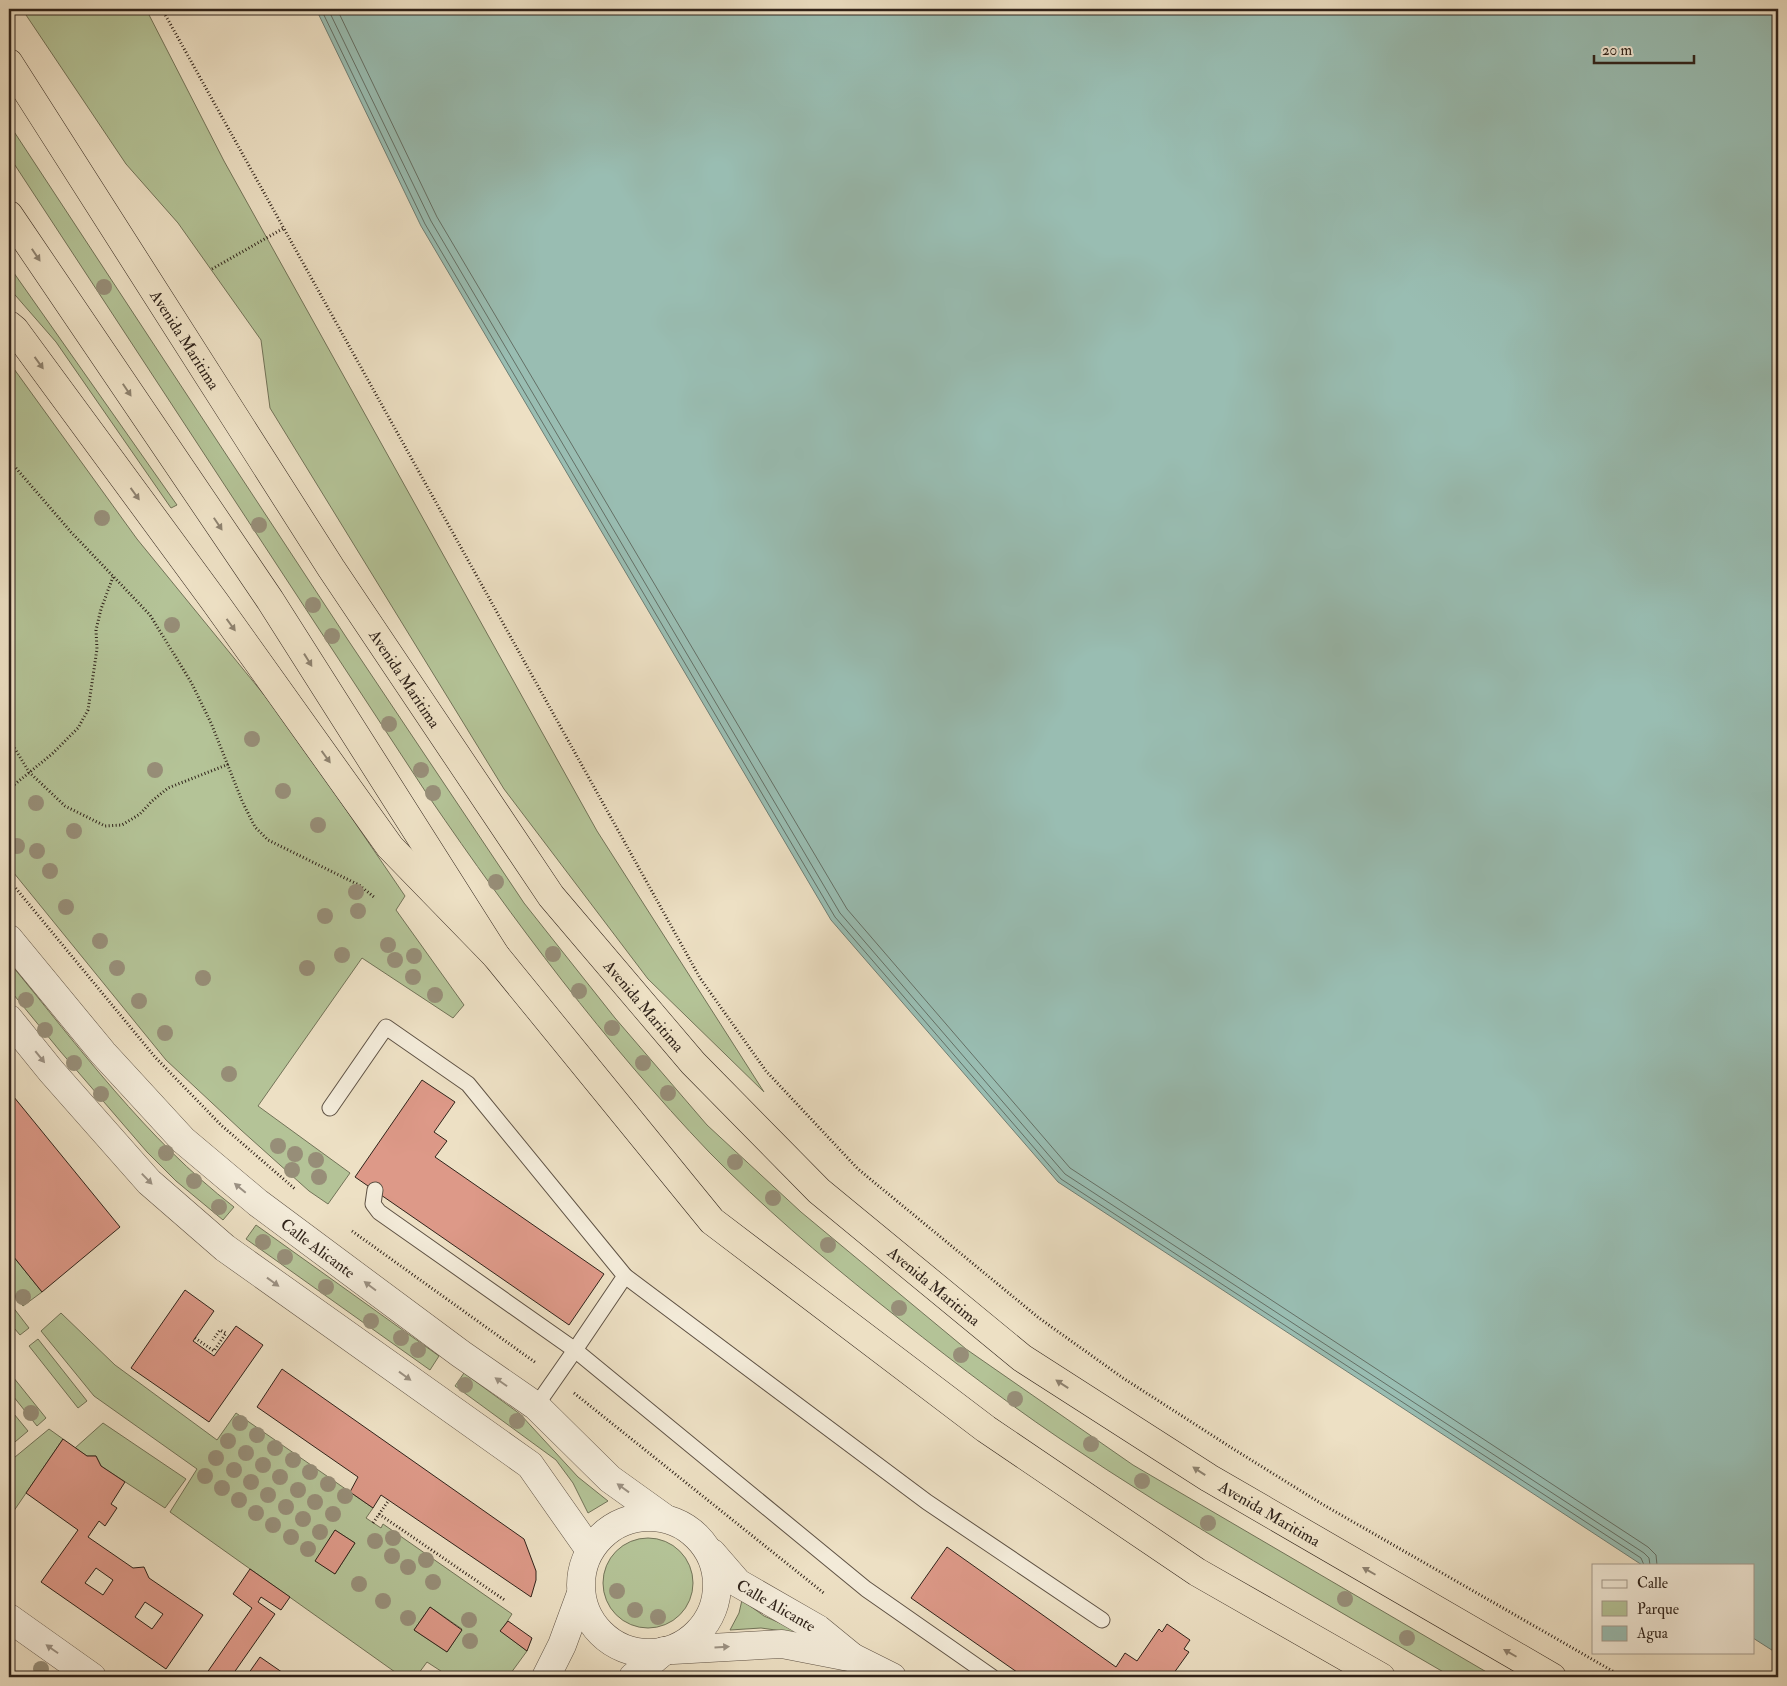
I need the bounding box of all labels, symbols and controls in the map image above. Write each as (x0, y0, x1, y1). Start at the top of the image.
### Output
scale bar (1594, 32, 1694, 64)
text: 20 m (1602, 41, 1632, 60)
one-way arrow (31, 248, 41, 262)
street label: Avenida Maritima (145, 286, 224, 394)
one-way arrow (34, 356, 44, 370)
one-way arrow (122, 383, 132, 396)
one-way arrow (130, 487, 140, 501)
one-way arrow (214, 517, 223, 531)
one-way arrow (226, 618, 236, 632)
street label: Avenida Maritima (364, 625, 445, 732)
one-way arrow (303, 653, 313, 666)
one-way arrow (321, 751, 331, 764)
street label: Avenida Maritima (598, 956, 688, 1057)
one-way arrow (34, 1050, 45, 1063)
one-way arrow (141, 1172, 153, 1184)
one-way arrow (235, 1182, 247, 1194)
street label: Calle Alicante (276, 1214, 359, 1283)
street label: Avenida Maritima (882, 1242, 984, 1331)
one-way arrow (266, 1276, 279, 1287)
one-way arrow (363, 1281, 377, 1291)
one-way arrow (398, 1371, 412, 1381)
one-way arrow (494, 1377, 508, 1387)
one-way arrow (1055, 1379, 1069, 1388)
one-way arrow (1192, 1467, 1206, 1476)
street label: Avenida Maritima (1214, 1476, 1324, 1552)
one-way arrow (617, 1483, 630, 1494)
legend (1592, 1564, 1754, 1654)
one-way arrow (1362, 1567, 1377, 1575)
text: Calle (1637, 1574, 1668, 1593)
street label: Calle Alicante (733, 1575, 819, 1637)
text: Parque (1637, 1600, 1679, 1619)
text: Agua (1636, 1624, 1669, 1643)
one-way arrow (714, 1642, 730, 1650)
one-way arrow (45, 1644, 59, 1654)
one-way arrow (1503, 1648, 1516, 1657)

